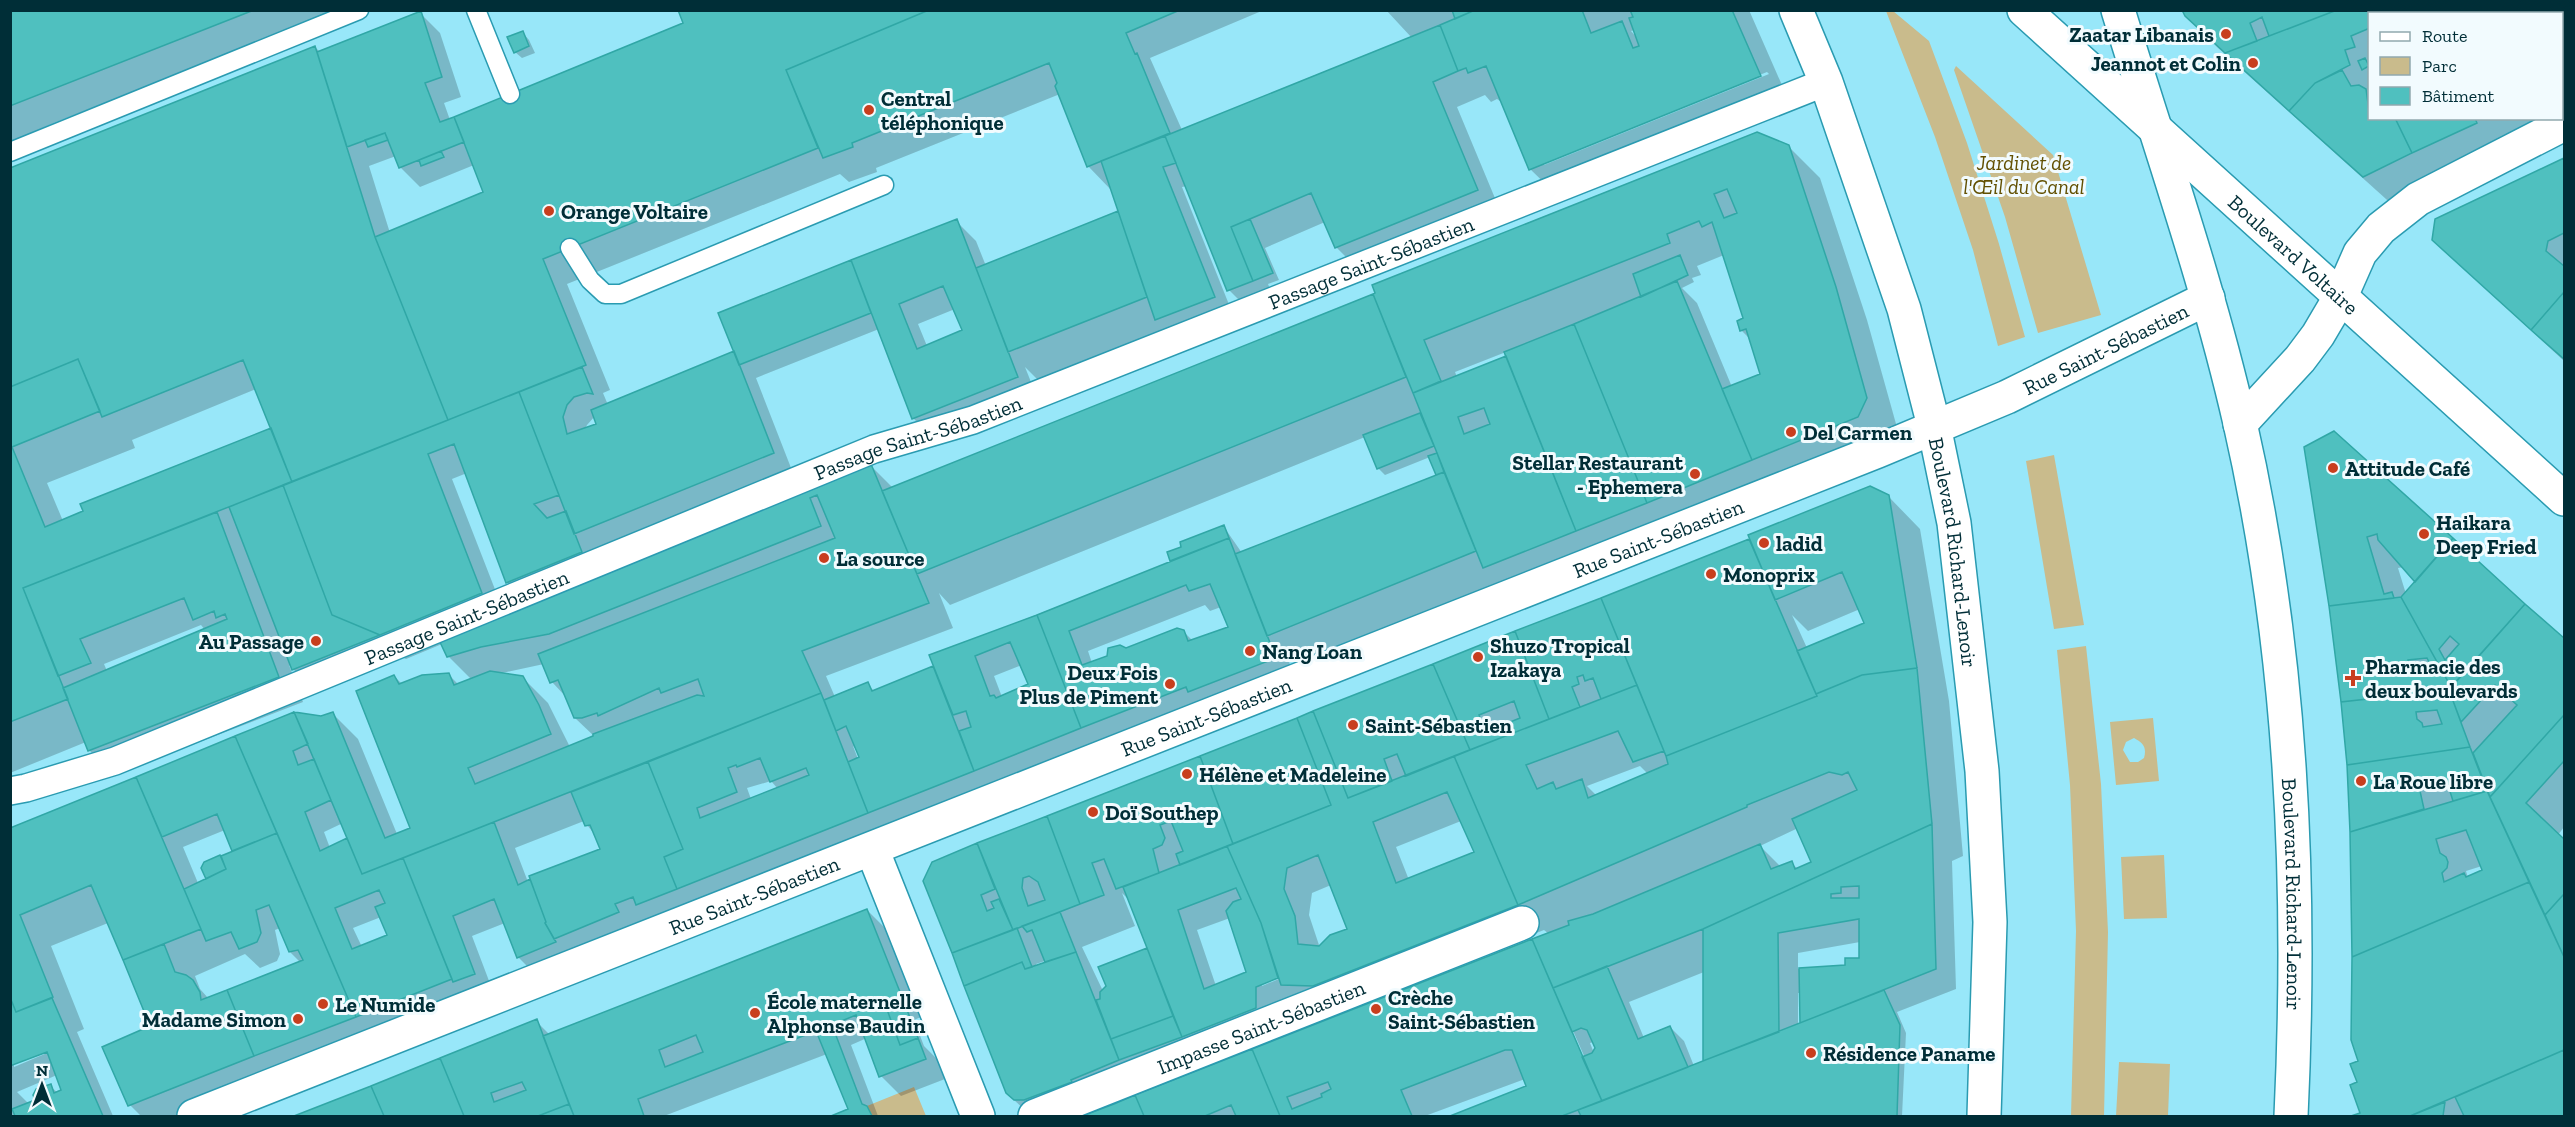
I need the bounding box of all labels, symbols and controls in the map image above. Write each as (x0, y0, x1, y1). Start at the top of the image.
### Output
legend (2368, 12, 2563, 120)
place label: Zaatar Libanais (2069, 22, 2214, 47)
text: Route (2422, 25, 2467, 47)
marker: Zaatar Libanais (2219, 27, 2233, 41)
place label: Jeannot et Colin (2091, 51, 2242, 76)
text: Parc (2422, 55, 2457, 77)
marker: Jeannot et Colin (2246, 56, 2260, 70)
text: Bâtiment (2422, 85, 2495, 107)
place label: Central téléphonique (881, 86, 1004, 135)
marker: Central téléphonique (862, 103, 876, 117)
park label: Jardinet de l'Œil du Canal (1963, 150, 2085, 199)
street label: Boulevard Voltaire (2224, 189, 2364, 320)
place label: Orange Voltaire (561, 199, 708, 224)
marker: Orange Voltaire (542, 204, 556, 218)
street label: Passage Saint-Sébastien (1265, 210, 1477, 314)
street label: Rue Saint-Sébastien (2019, 297, 2192, 400)
street label: Passage Saint-Sébastien (810, 390, 1025, 485)
place label: Del Carmen (1803, 420, 1913, 445)
marker: Del Carmen (1784, 425, 1798, 439)
street label: Boulevard Richard-Lenoir (1924, 435, 1983, 669)
place label: Stellar Restaurant - Ephemera (1512, 450, 1684, 499)
place label: Attitude Café (2345, 456, 2470, 481)
marker: Attitude Café (2326, 461, 2340, 475)
marker: Stellar Restaurant - Ephemera (1688, 467, 1702, 481)
street label: Rue Saint-Sébastien (1569, 493, 1747, 583)
place label: Haikara Deep Fried (2436, 510, 2536, 559)
marker: Haikara Deep Fried (2417, 527, 2431, 541)
place label: ladid (1776, 531, 1823, 556)
marker: ladid (1757, 536, 1771, 550)
place label: La source (836, 546, 924, 571)
marker: La source (817, 551, 831, 565)
place label: Monoprix (1723, 562, 1815, 587)
street label: Passage Saint-Sébastien (360, 564, 572, 670)
marker: Monoprix (1704, 567, 1718, 581)
place label: Au Passage (199, 629, 304, 654)
place label: Shuzo Tropical Izakaya (1490, 633, 1630, 682)
marker: Au Passage (309, 634, 323, 648)
place label: Nang Loan (1262, 639, 1363, 664)
marker: Nang Loan (1243, 644, 1257, 658)
marker: Shuzo Tropical Izakaya (1471, 650, 1485, 664)
place label: Pharmacie des deux boulevards (2365, 654, 2518, 703)
place label: Deux Fois Plus de Piment (1019, 660, 1159, 709)
marker: Pharmacie des deux boulevards (2346, 671, 2360, 685)
street label: Rue Saint-Sébastien (1117, 672, 1295, 761)
marker: Deux Fois Plus de Piment (1163, 677, 1177, 691)
place label: Saint-Sébastien (1365, 713, 1513, 738)
marker: Saint-Sébastien (1346, 718, 1360, 732)
place label: Hélène et Madeleine (1199, 762, 1386, 787)
marker: Hélène et Madeleine (1180, 767, 1194, 781)
place label: La Roue libre (2373, 769, 2493, 794)
marker: La Roue libre (2354, 774, 2368, 788)
street label: Boulevard Richard-Lenoir (2277, 777, 2308, 1011)
place label: Doï Southep (1105, 800, 1219, 825)
marker: Doï Southep (1086, 805, 1100, 819)
street label: Rue Saint-Sébastien (665, 850, 843, 940)
street label: Impasse Saint-Sébastien (1153, 974, 1368, 1079)
place label: Crèche Saint-Sébastien (1388, 985, 1536, 1034)
place label: École maternelle Alphonse Baudin (767, 989, 926, 1038)
place label: Le Numide (335, 992, 435, 1017)
marker: Le Numide (316, 997, 330, 1011)
marker: Crèche Saint-Sébastien (1369, 1002, 1383, 1016)
marker: École maternelle Alphonse Baudin (748, 1006, 762, 1020)
place label: Madame Simon (142, 1007, 287, 1032)
marker: Madame Simon (291, 1012, 305, 1026)
place label: Résidence Paname (1823, 1041, 1996, 1066)
marker: Résidence Paname (1804, 1046, 1818, 1060)
north arrow (12, 1055, 72, 1115)
text: N (36, 1061, 48, 1080)

